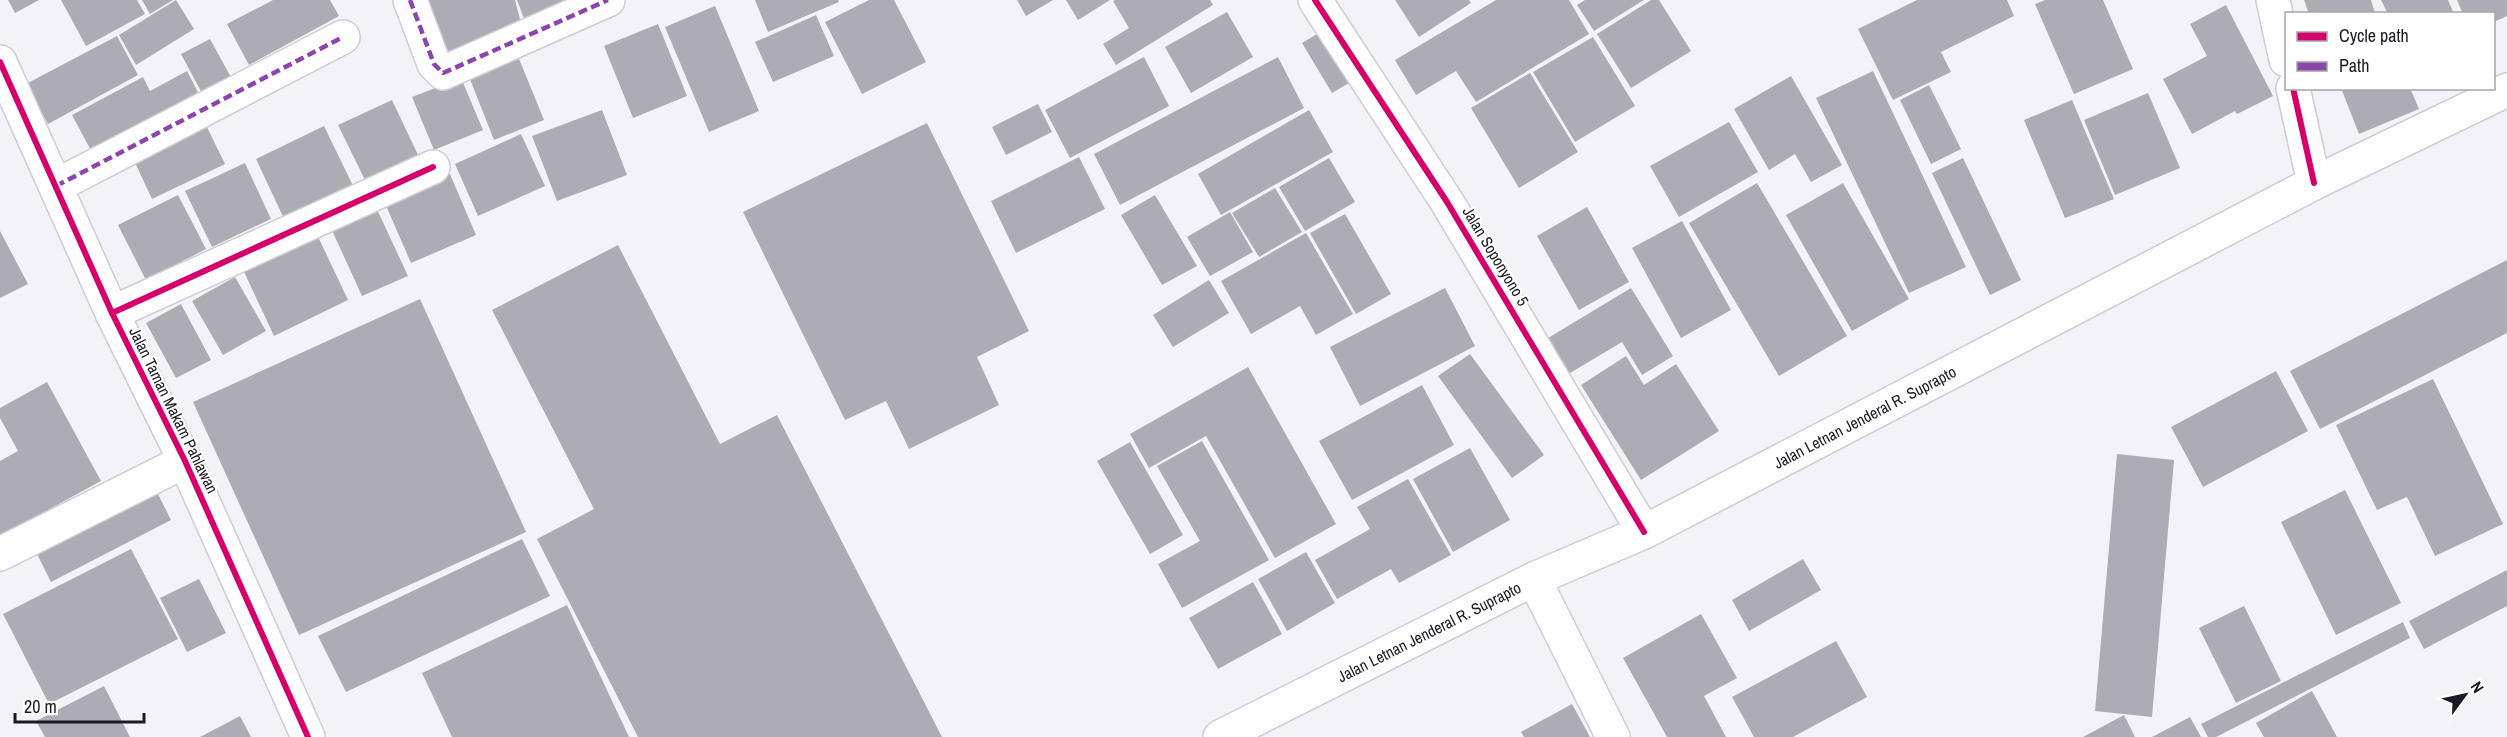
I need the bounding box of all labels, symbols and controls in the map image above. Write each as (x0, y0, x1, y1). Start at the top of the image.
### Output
legend (2285, 12, 2495, 90)
text: Cycle path (2339, 23, 2409, 48)
text: Path (2339, 53, 2369, 78)
street label: Jalan Soponyono 5 (1458, 202, 1534, 310)
street label: Jalan Taman Makam Pahlawan (124, 323, 224, 497)
street label: Jalan Letnan Jenderal R. Suprapto (1770, 360, 1960, 474)
street label: Jalan Letnan Jenderal R. Suprapto (1333, 576, 1525, 687)
north arrow (2435, 665, 2495, 725)
text: N (2466, 677, 2489, 697)
scale bar (15, 686, 144, 724)
text: 20 m (24, 694, 57, 719)

